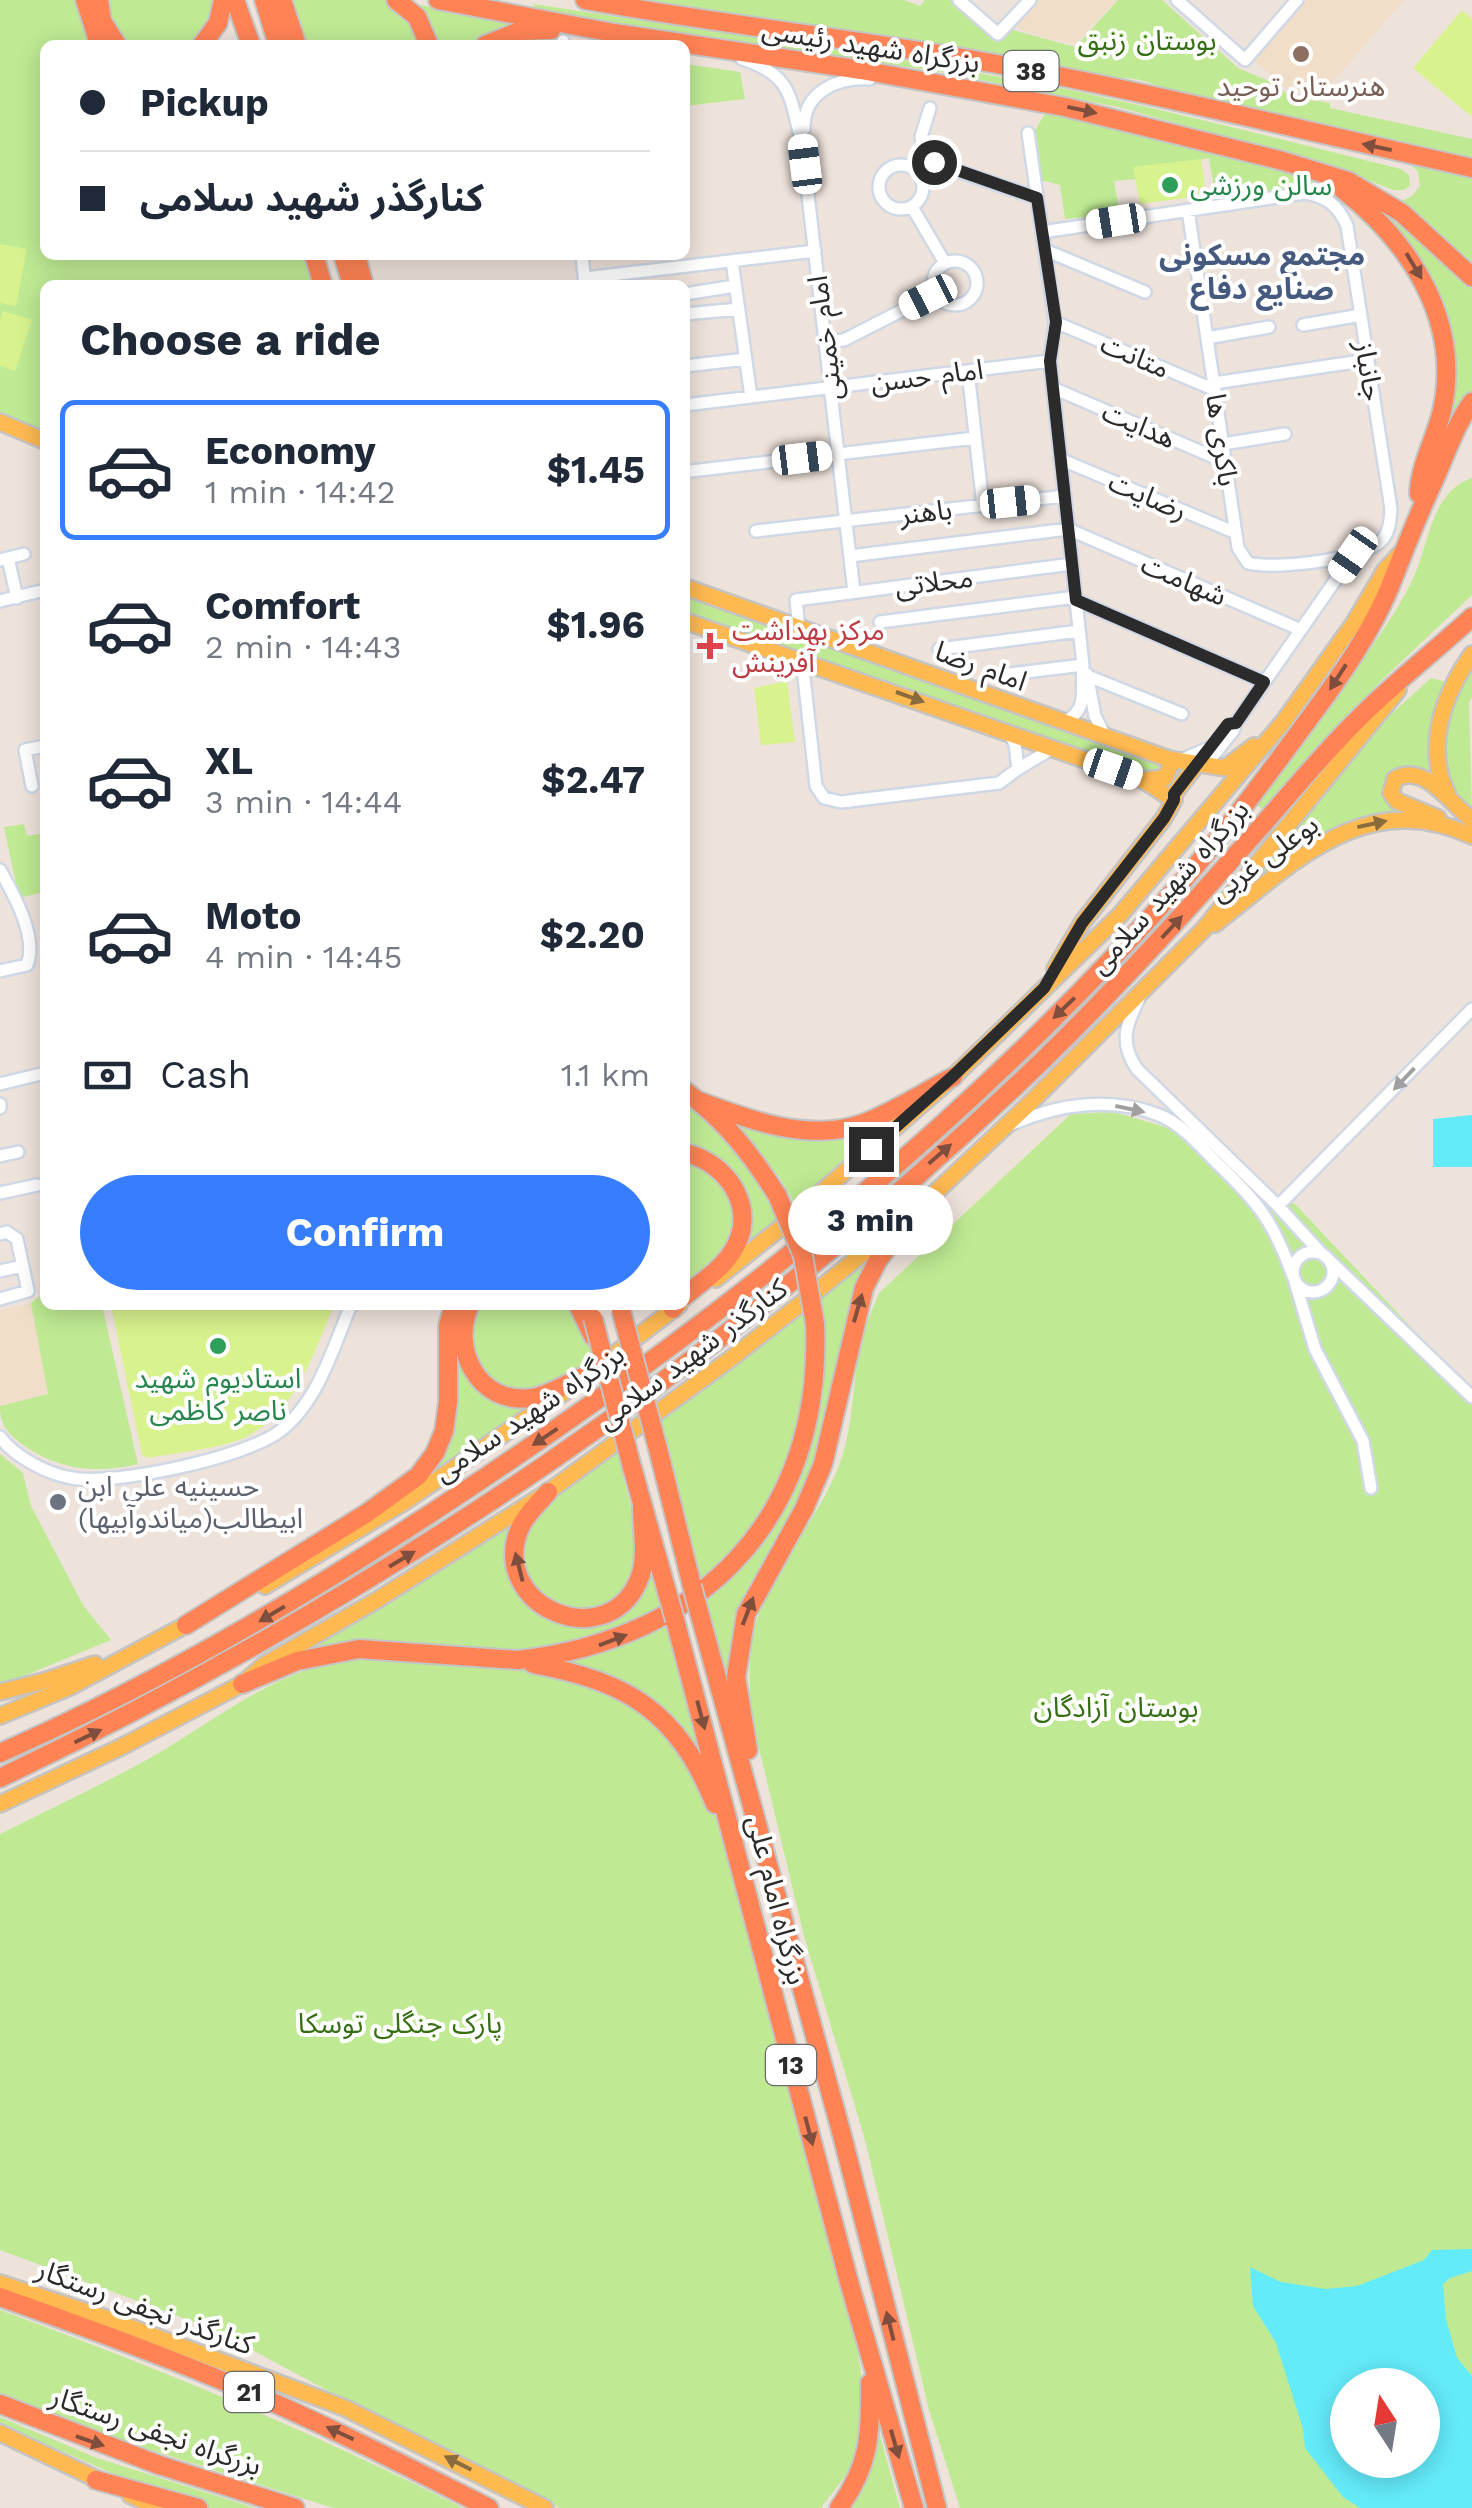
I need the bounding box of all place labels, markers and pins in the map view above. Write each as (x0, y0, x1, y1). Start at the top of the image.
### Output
marker: هنرستان توحید (1290, 43, 1312, 65)
place label: هنرستان توحید (1217, 70, 1385, 103)
place label: سالن ورزشی (1190, 169, 1332, 202)
marker: سالن ورزشی (1159, 174, 1181, 196)
place label: مرکز بهداشت آفرینش (732, 614, 885, 679)
marker: مرکز بهداشت آفرینش (697, 633, 723, 659)
marker: استادیوم شهید ناصر کاظمی (207, 1335, 229, 1357)
place label: استادیوم شهید ناصر کاظمی (135, 1362, 301, 1427)
place label: حسینیه علی ابن ابیطالب(میاندوآبیها) (78, 1470, 303, 1535)
marker: حسینیه علی ابن ابیطالب(میاندوآبیها) (47, 1491, 69, 1513)

